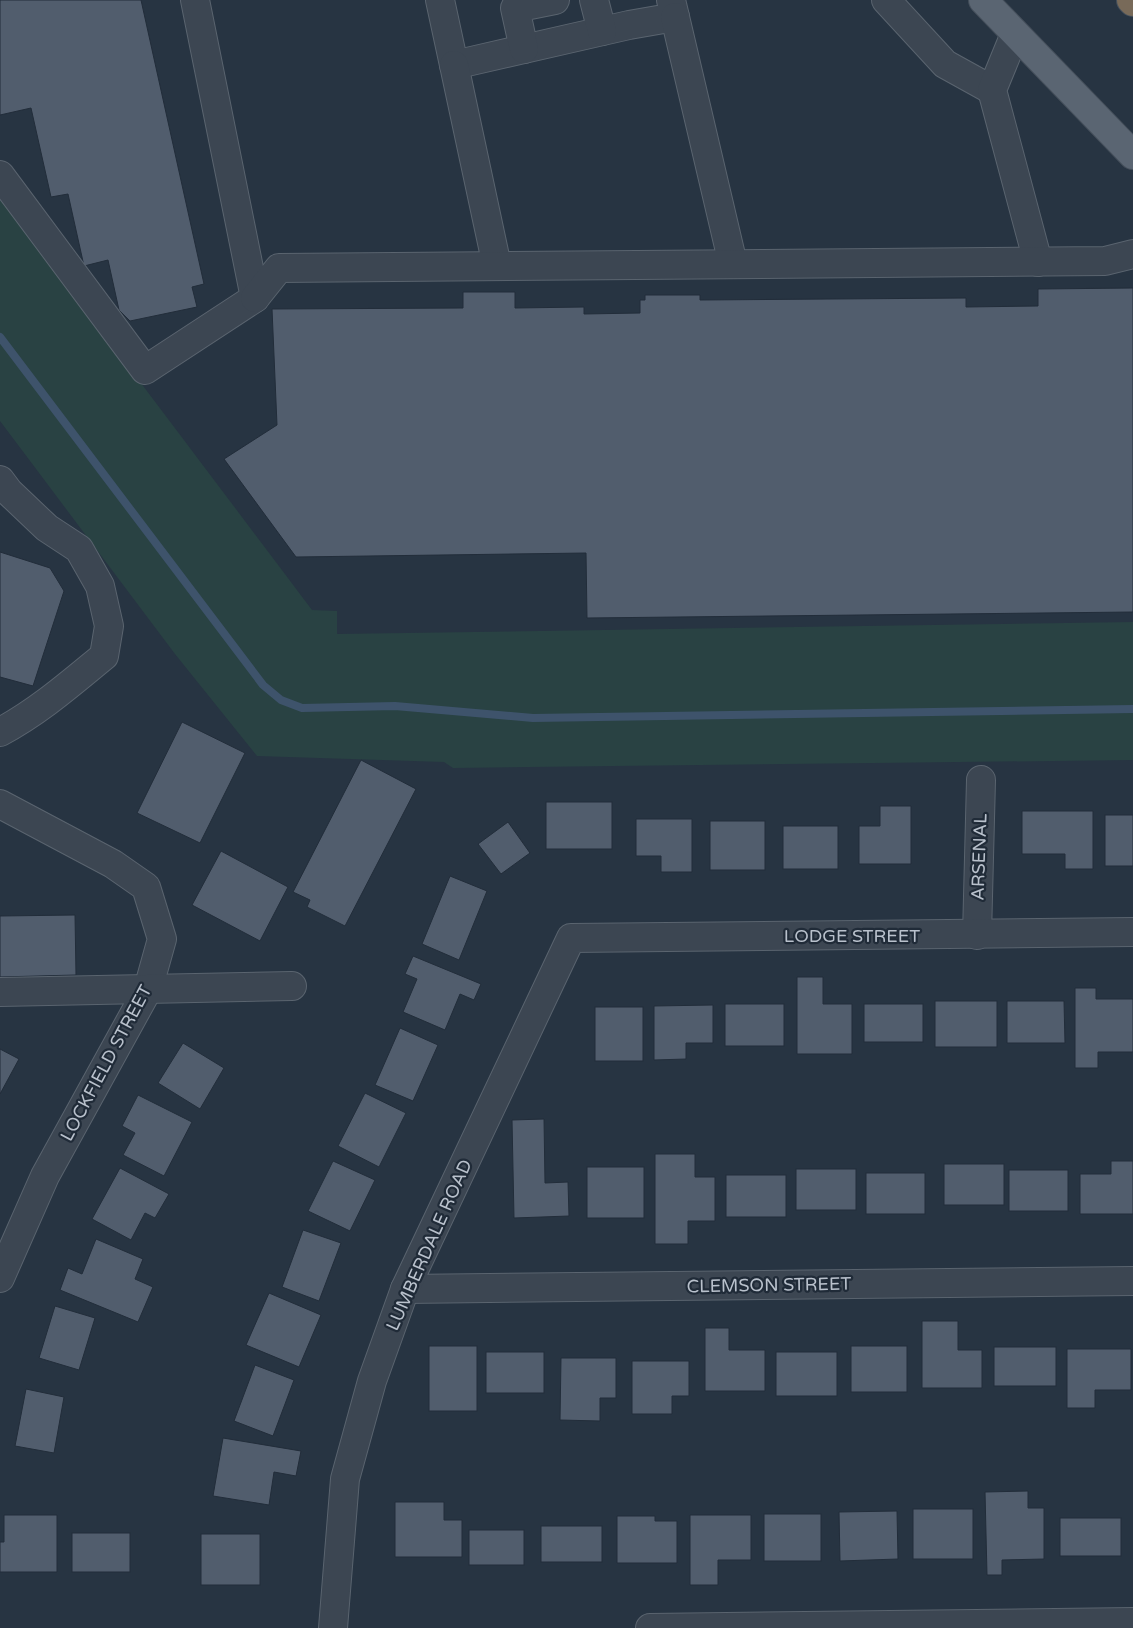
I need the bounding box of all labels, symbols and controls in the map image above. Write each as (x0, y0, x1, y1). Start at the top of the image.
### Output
street label: ARSENAL (966, 812, 992, 901)
street label: LODGE STREET (784, 925, 920, 947)
street label: LOCKFIELD STREET (55, 981, 157, 1145)
street label: LUMBERDALE ROAD (381, 1156, 477, 1334)
street label: CLEMSON STREET (686, 1273, 852, 1297)

